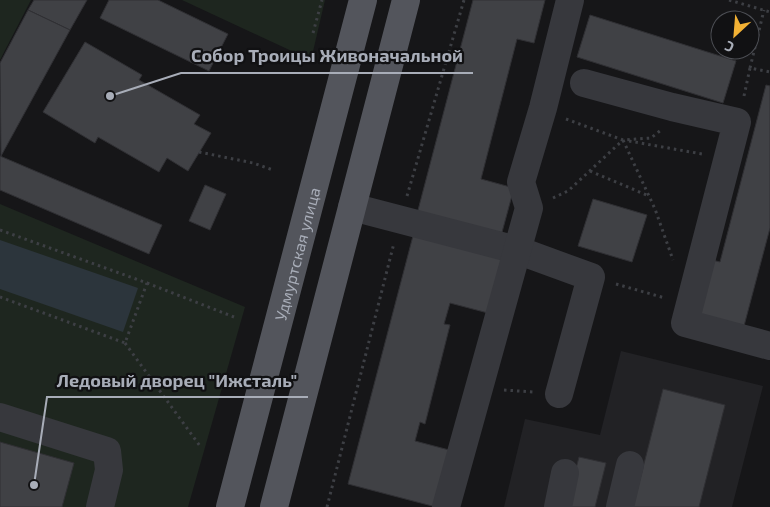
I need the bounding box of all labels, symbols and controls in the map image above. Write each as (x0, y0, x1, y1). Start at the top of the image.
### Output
north arrow (710, 10, 760, 60)
text: С (722, 38, 737, 57)
callout: Собор Троицы Живоначальной (181, 40, 473, 73)
text: Собор Троицы Живоначальной (191, 44, 463, 66)
street label: Удмуртская улица (270, 185, 323, 322)
callout: Ледовый дворец "Ижсталь" (47, 364, 308, 397)
text: Ледовый дворец "Ижсталь" (57, 369, 297, 391)

